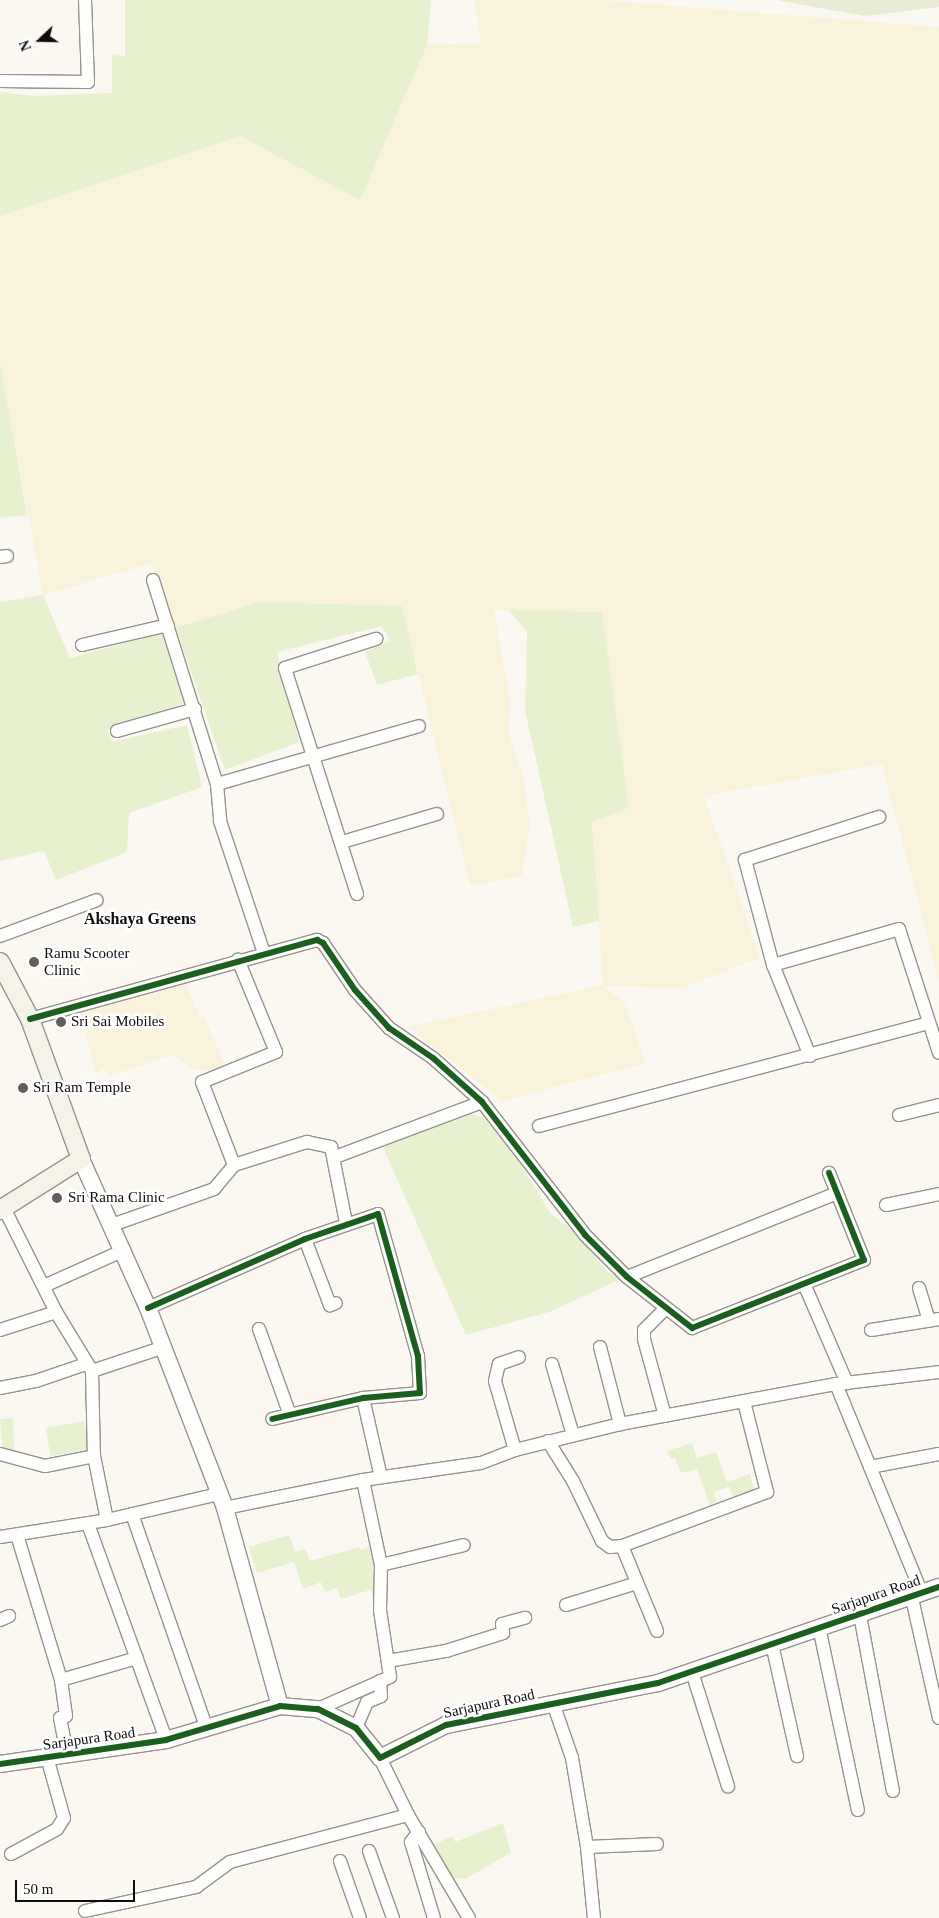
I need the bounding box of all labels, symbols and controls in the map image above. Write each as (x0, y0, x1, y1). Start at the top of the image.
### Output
north arrow (15, 15, 65, 65)
text: N (17, 38, 34, 53)
district label: Akshaya Greens (84, 909, 196, 929)
place label: Ramu Scooter Clinic (44, 944, 129, 979)
marker: Ramu Scooter Clinic (28, 956, 40, 968)
place label: Sri Sai Mobiles (71, 1013, 164, 1031)
marker: Sri Sai Mobiles (55, 1016, 67, 1028)
place label: Sri Ram Temple (33, 1079, 131, 1097)
marker: Sri Ram Temple (17, 1082, 29, 1094)
place label: Sri Rama Clinic (68, 1189, 165, 1207)
marker: Sri Rama Clinic (50, 1191, 64, 1205)
street label: Sarjapura Road (829, 1571, 923, 1619)
street label: Sarjapura Road (442, 1686, 536, 1722)
street label: Sarjapura Road (42, 1724, 136, 1754)
scale bar (18, 1870, 138, 1902)
text: 50 m (23, 1881, 53, 1897)

